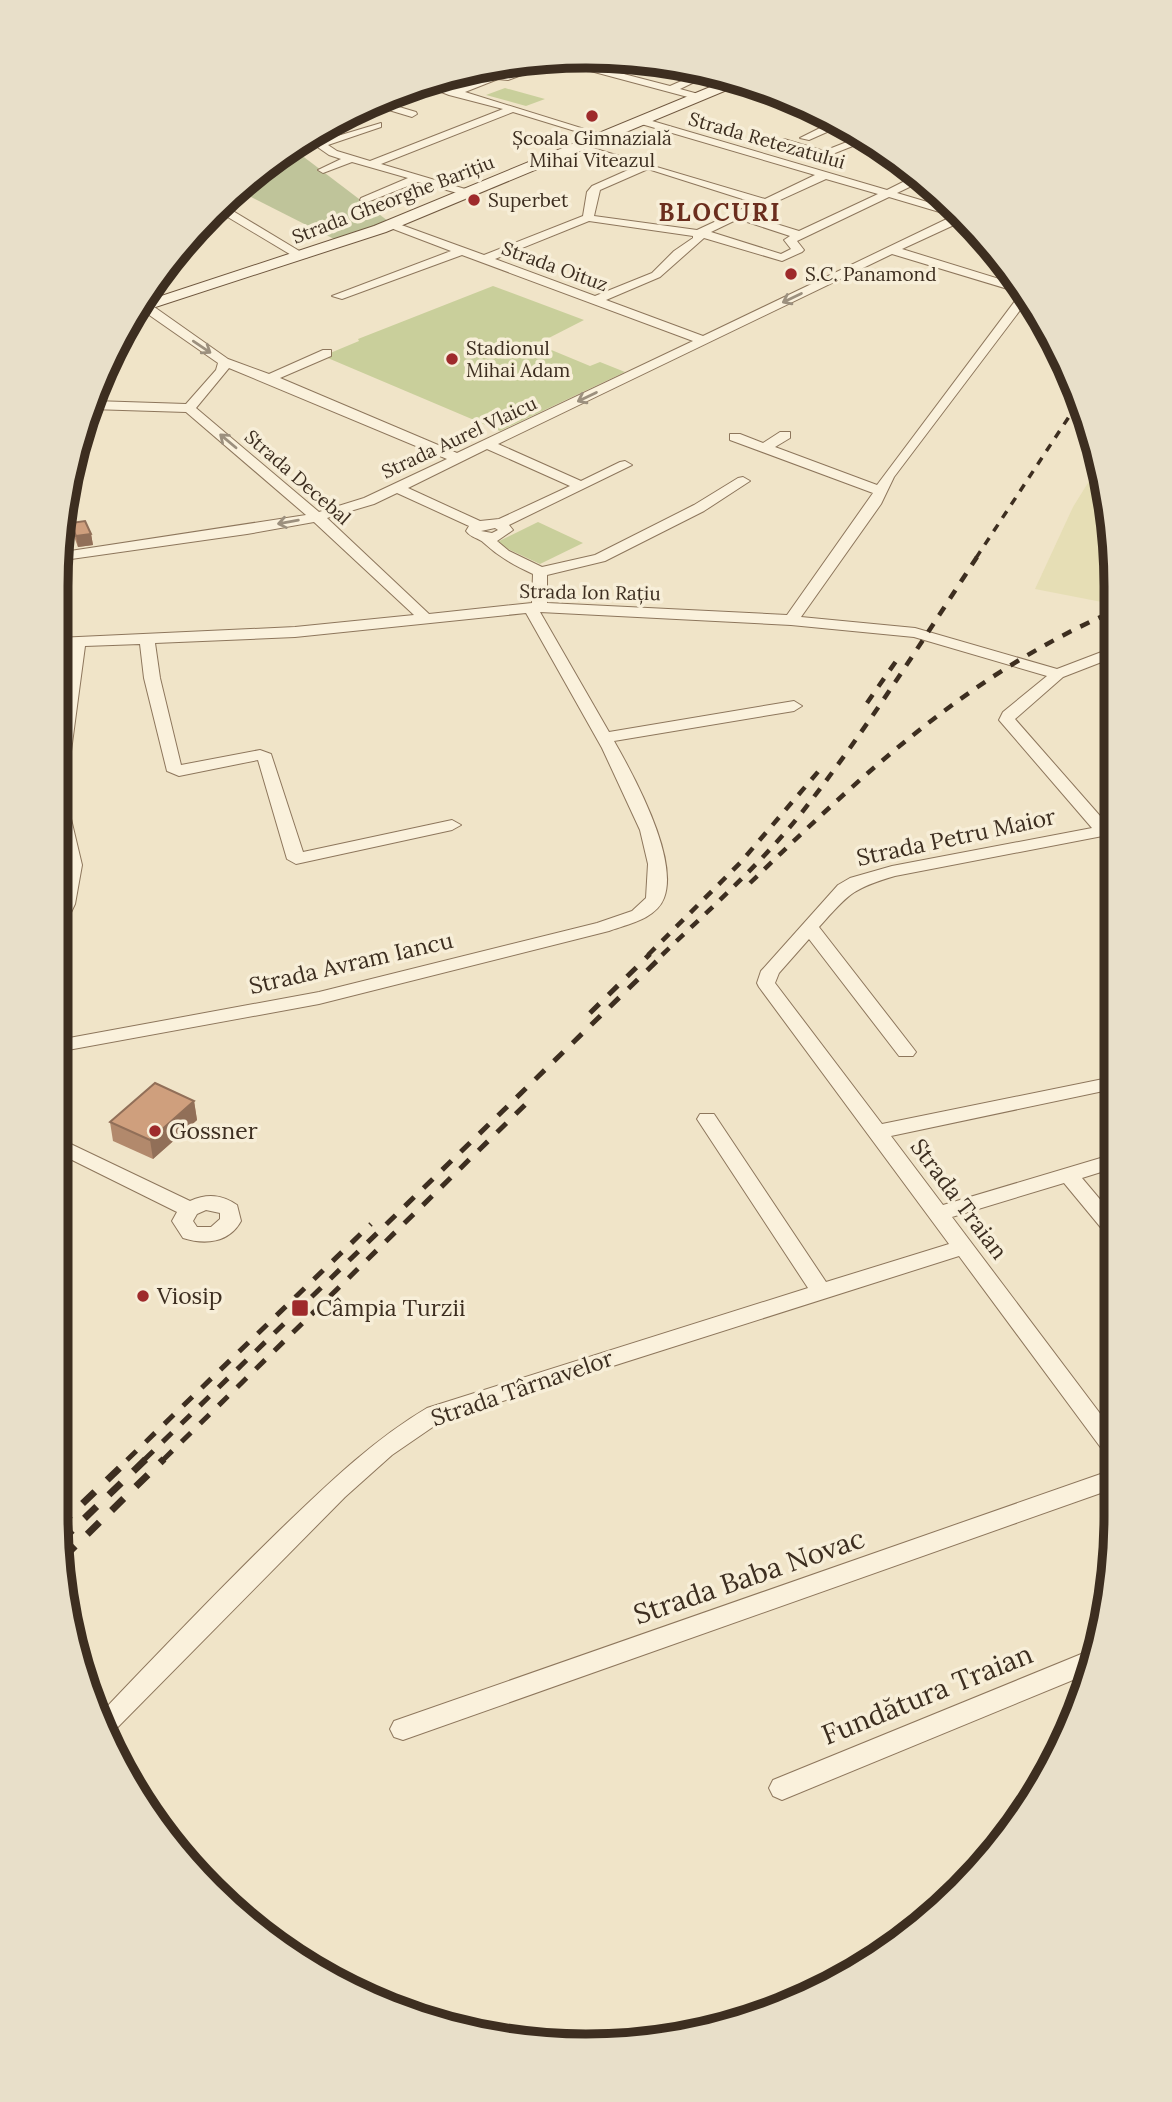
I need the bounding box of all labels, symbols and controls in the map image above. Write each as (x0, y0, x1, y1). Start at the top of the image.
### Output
street label: Strada Retezatului (686, 106, 848, 174)
marker: Școala Gimnazială Mihai Viteazul (584, 108, 600, 124)
place label: Școala Gimnazială Mihai Viteazul (512, 126, 672, 172)
street label: Strada Gheorghe Barițiu (289, 149, 497, 249)
place label: Superbet (488, 188, 569, 212)
marker: Superbet (466, 192, 482, 208)
district label: BLOCURI (658, 197, 782, 228)
street label: Strada Oituz (499, 236, 611, 296)
place label: S.C. Panamond (805, 262, 937, 286)
marker: S.C. Panamond (783, 266, 799, 282)
one-way arrow (782, 292, 803, 305)
place label: Stadionul Mihai Adam (466, 336, 570, 382)
one-way arrow (191, 340, 211, 354)
marker: Stadionul Mihai Adam (444, 351, 460, 367)
street label: Strada Aurel Vlaicu (378, 391, 540, 483)
one-way arrow (577, 391, 598, 405)
street label: Strada Decebal (240, 424, 356, 530)
one-way arrow (219, 433, 237, 449)
one-way arrow (277, 516, 300, 530)
street label: Strada Ion Rațiu (519, 579, 661, 605)
street label: Strada Petru Maior (854, 801, 1058, 872)
street label: Strada Avram Iancu (246, 925, 456, 1000)
place label: Gossner (169, 1116, 258, 1145)
marker: Gossner (147, 1123, 163, 1139)
street label: Strada Traian (905, 1133, 1014, 1265)
place label: Viosip (156, 1281, 222, 1310)
marker: Viosip (135, 1288, 151, 1304)
place label: Câmpia Turzii (316, 1293, 465, 1322)
marker: Câmpia Turzii (290, 1298, 310, 1318)
street label: Strada Târnavelor (427, 1343, 617, 1432)
street label: Strada Baba Novac (629, 1520, 869, 1632)
street label: Fundătura Traian (816, 1635, 1038, 1753)

